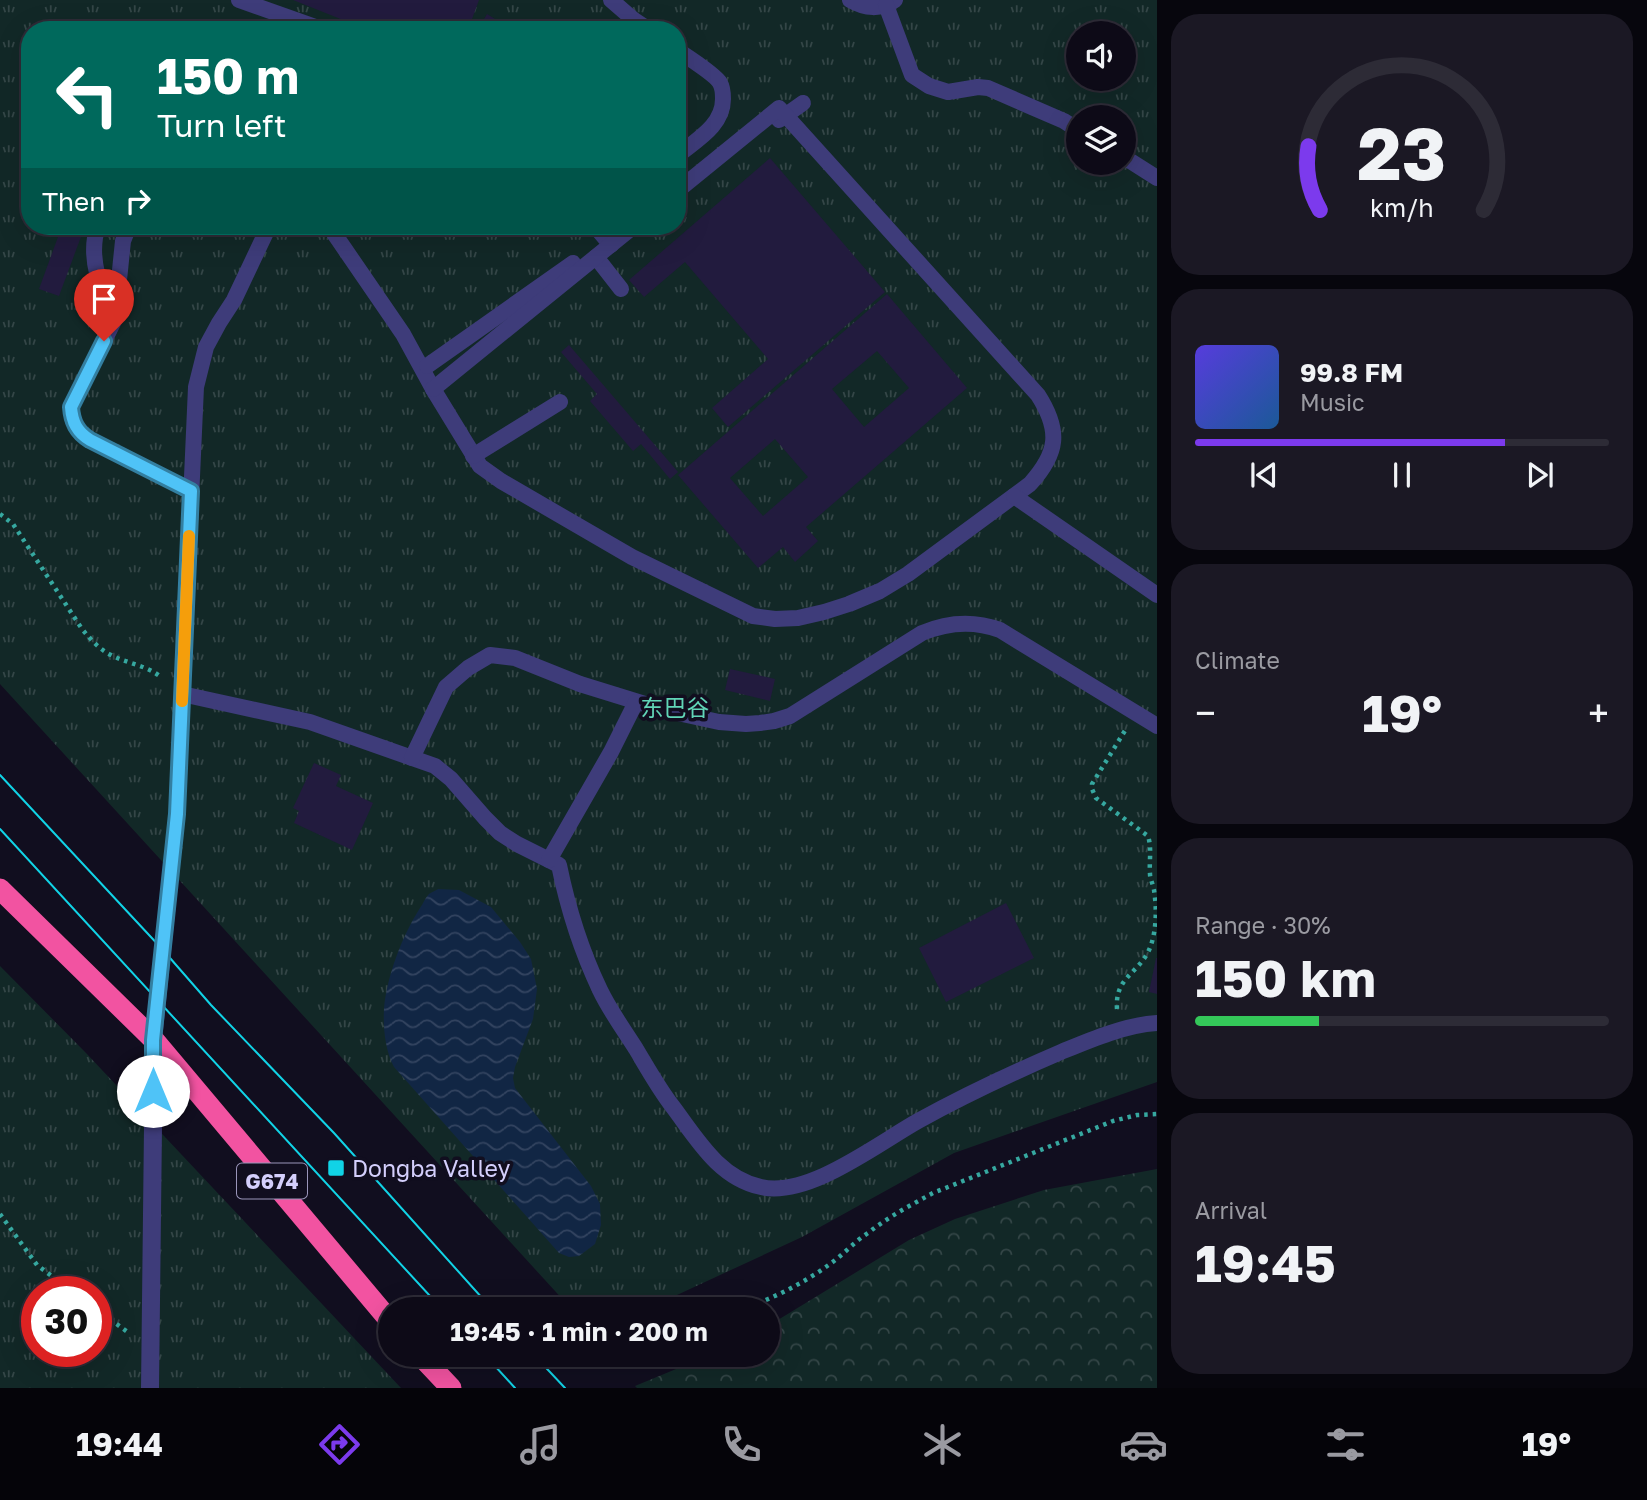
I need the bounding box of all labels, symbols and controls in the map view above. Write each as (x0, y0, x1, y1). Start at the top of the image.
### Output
map controls (1066, 21, 1136, 175)
button: sound (1066, 21, 1136, 91)
text: 150 m (157, 46, 299, 105)
icon: left (42, 49, 133, 140)
button: layers (1066, 105, 1136, 175)
text: Turn left (157, 106, 286, 144)
text: 23 (1358, 110, 1446, 197)
icon: right (119, 182, 157, 220)
text: Then (42, 186, 105, 217)
text: km/h (1370, 192, 1434, 223)
pin (74, 269, 134, 341)
icon: arrive (85, 280, 123, 318)
text: 99.8 FM (1300, 357, 1403, 388)
text: Music (1300, 388, 1365, 416)
icon: previous (1245, 456, 1283, 494)
icon: pause (1383, 456, 1421, 494)
icon: next (1521, 456, 1559, 494)
text: Climate (1195, 646, 1280, 674)
text: 19° (1362, 681, 1442, 743)
text: − (1195, 690, 1216, 735)
text: + (1588, 690, 1609, 735)
park label: 东巴谷 (641, 693, 710, 721)
text: Range · 30% (1195, 911, 1330, 939)
text: 150 km (1195, 946, 1376, 1008)
position arrow (116, 1054, 190, 1128)
place label: Dongba Valley (352, 1154, 510, 1182)
marker: Dongba Valley (326, 1158, 346, 1178)
road number: G674 (237, 1164, 307, 1198)
text: Arrival (1195, 1196, 1267, 1224)
text: 19:45 (1195, 1231, 1336, 1293)
speed limit sign: 30 (21, 1276, 112, 1367)
text: 19:45 · 1 min · 200 m (450, 1316, 708, 1347)
icon: directions (315, 1420, 364, 1469)
icon: music (516, 1420, 565, 1469)
icon: phone (717, 1420, 766, 1469)
icon: climate (918, 1420, 967, 1469)
icon: car (1119, 1420, 1168, 1469)
icon: filters (1321, 1420, 1370, 1469)
text: 19:44 (76, 1425, 163, 1463)
text: 19° (1522, 1425, 1571, 1463)

